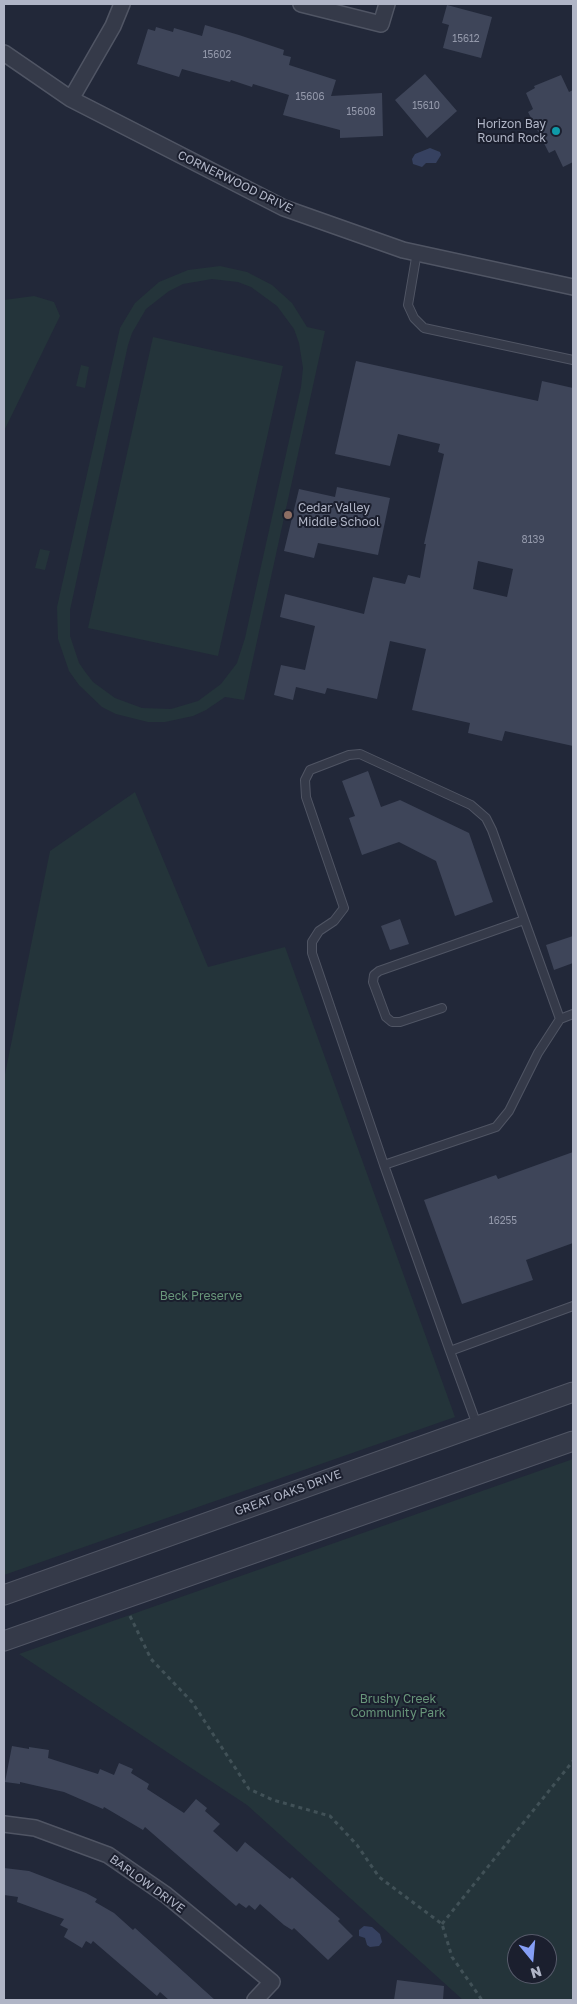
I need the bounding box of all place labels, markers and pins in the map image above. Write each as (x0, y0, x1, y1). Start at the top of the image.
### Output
place label: Horizon Bay Round Rock (477, 117, 546, 145)
marker: Horizon Bay Round Rock (550, 125, 562, 137)
place label: Cedar Valley Middle School (298, 501, 380, 529)
marker: Cedar Valley Middle School (282, 509, 294, 521)

